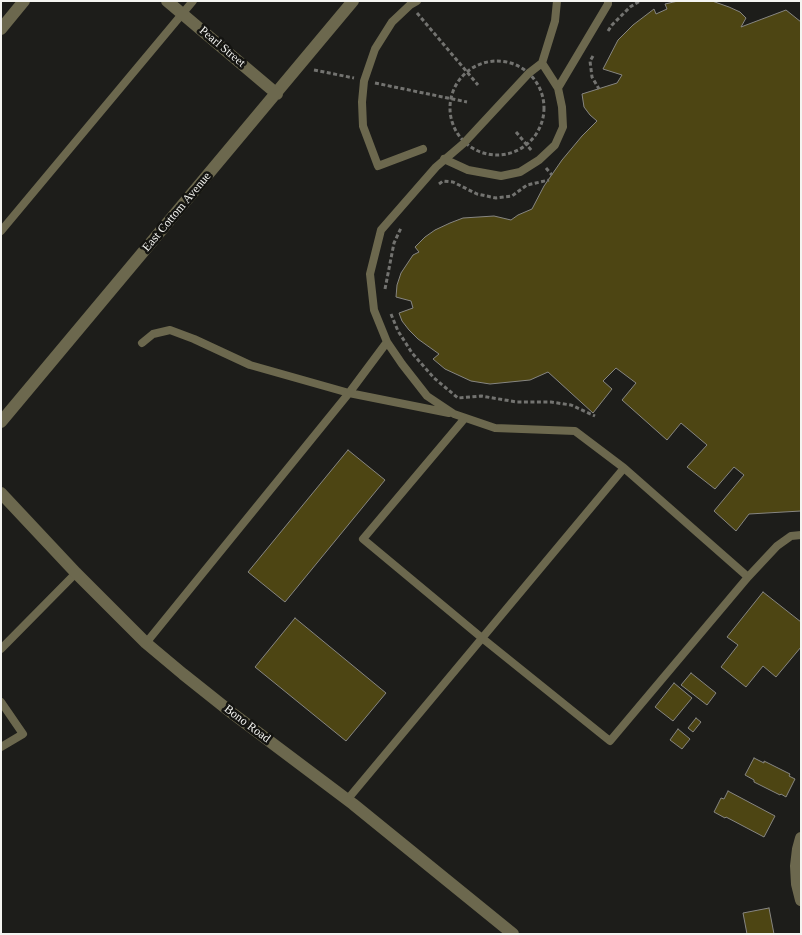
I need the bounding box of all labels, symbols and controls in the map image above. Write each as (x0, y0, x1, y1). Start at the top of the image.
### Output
street label: Pearl Street (196, 24, 248, 70)
street label: East Cottom Avenue (140, 169, 214, 255)
street label: Bono Road (221, 702, 273, 746)

